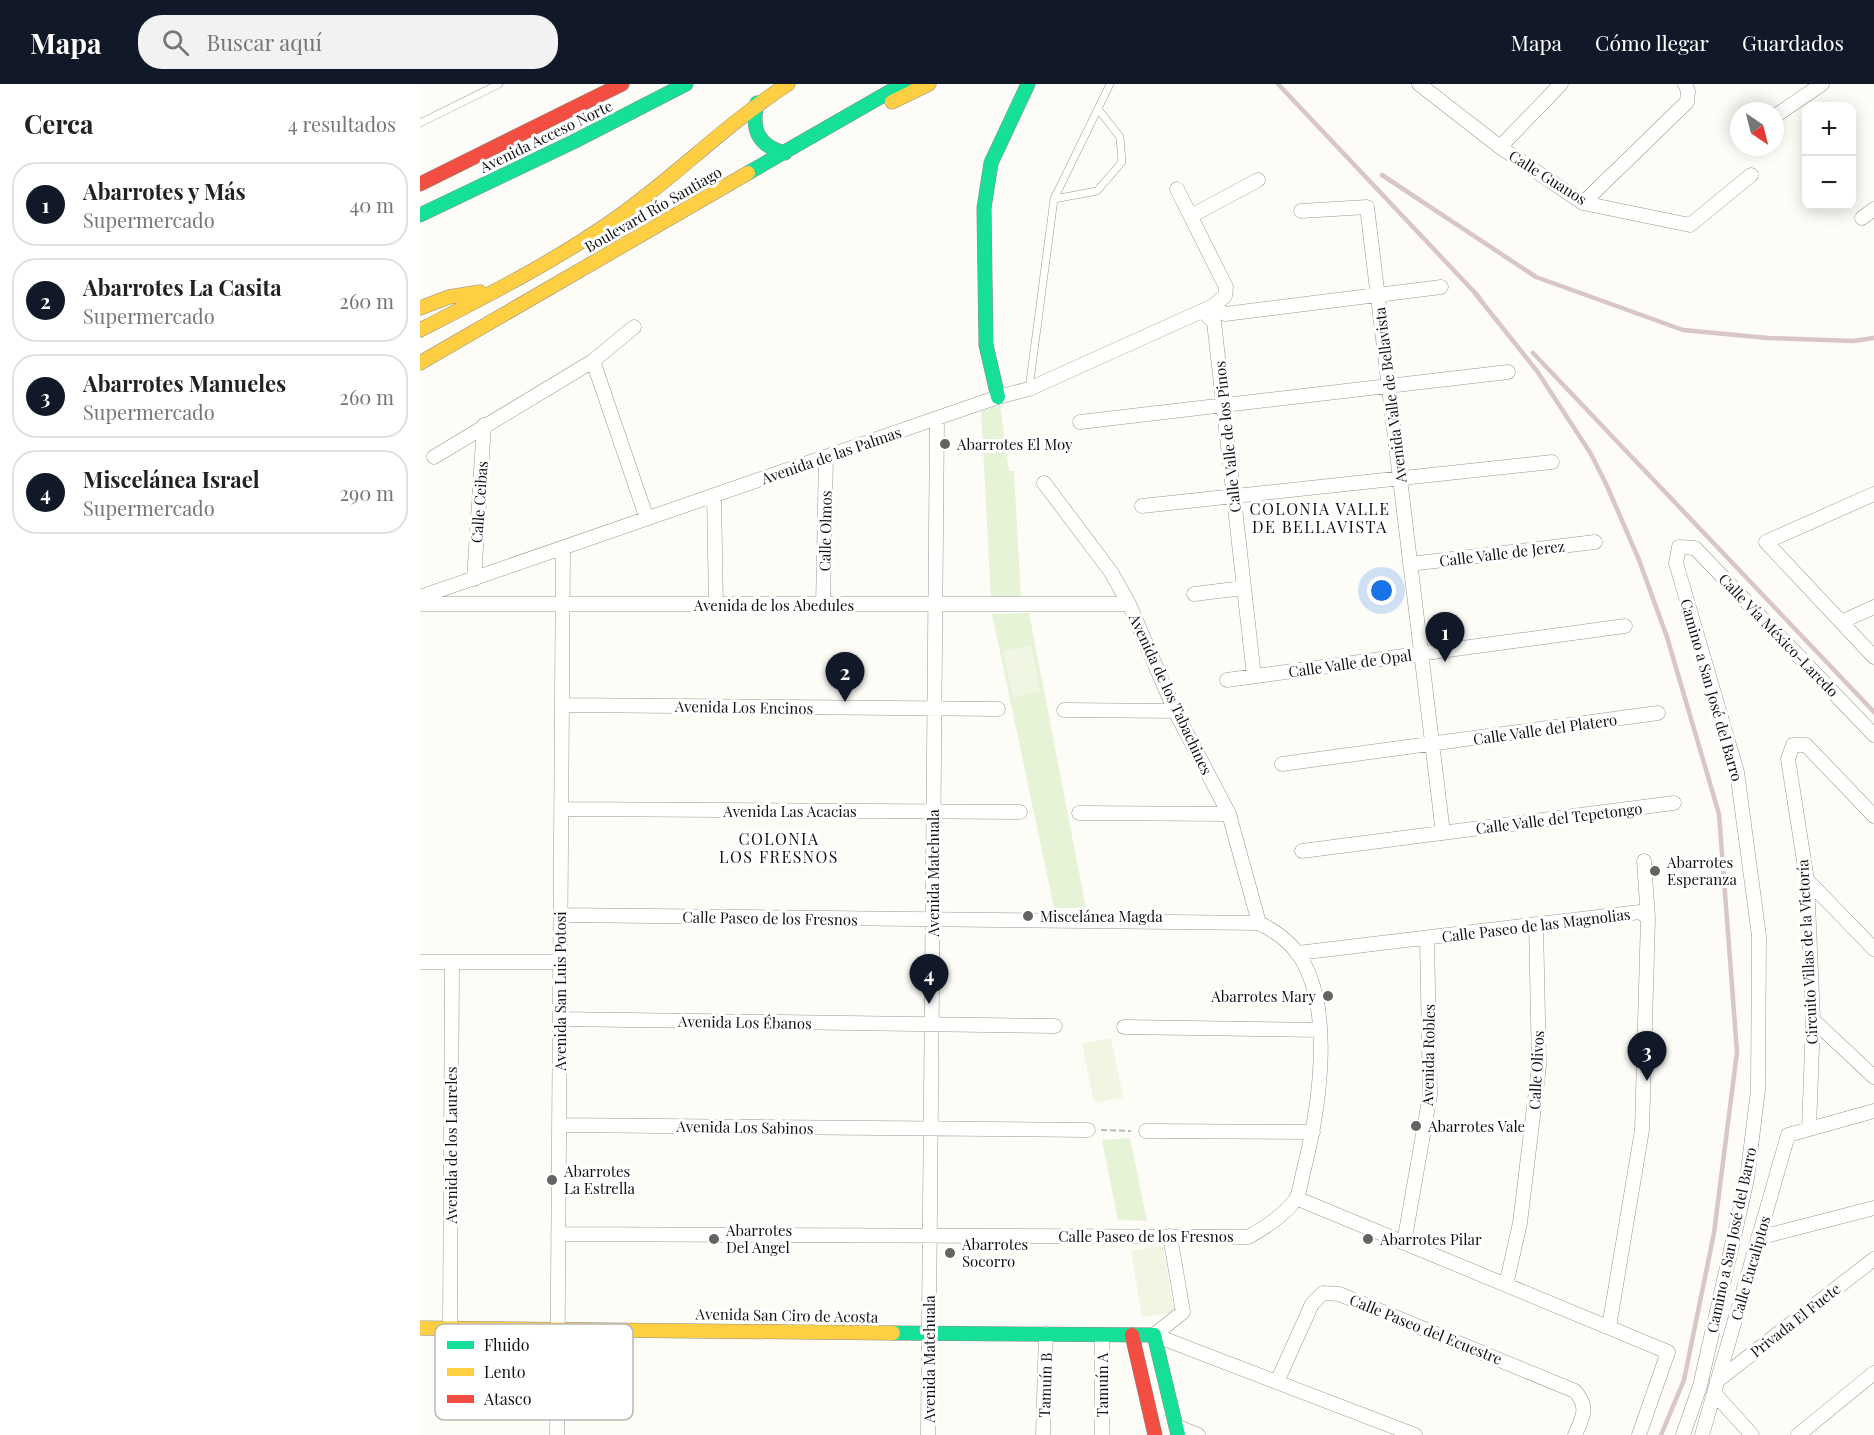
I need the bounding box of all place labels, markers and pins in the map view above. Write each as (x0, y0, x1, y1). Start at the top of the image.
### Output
place label: Abarrotes El Moy (956, 434, 1073, 454)
marker: Abarrotes El Moy (938, 437, 952, 451)
pin: 1 (1426, 612, 1464, 662)
pin: 2 (826, 652, 864, 702)
place label: Abarrotes Esperanza (1666, 852, 1737, 889)
marker: Abarrotes Esperanza (1648, 864, 1662, 878)
place label: Miscelánea Magda (1040, 906, 1163, 926)
marker: Miscelánea Magda (1021, 909, 1035, 923)
pin: 4 (910, 954, 948, 1004)
place label: Abarrotes Mary (1210, 986, 1316, 1006)
marker: Abarrotes Mary (1321, 989, 1335, 1003)
pin: 3 (1628, 1032, 1666, 1081)
place label: Abarrotes Vale (1427, 1116, 1525, 1136)
marker: Abarrotes Vale (1409, 1119, 1423, 1133)
place label: Abarrotes La Estrella (563, 1161, 636, 1198)
marker: Abarrotes La Estrella (545, 1173, 559, 1187)
place label: Abarrotes Del Angel (725, 1220, 792, 1257)
place label: Abarrotes Pilar (1379, 1229, 1482, 1249)
marker: Abarrotes Del Angel (707, 1232, 721, 1246)
marker: Abarrotes Pilar (1361, 1232, 1375, 1246)
place label: Abarrotes Socorro (961, 1234, 1028, 1271)
marker: Abarrotes Socorro (943, 1246, 957, 1260)

